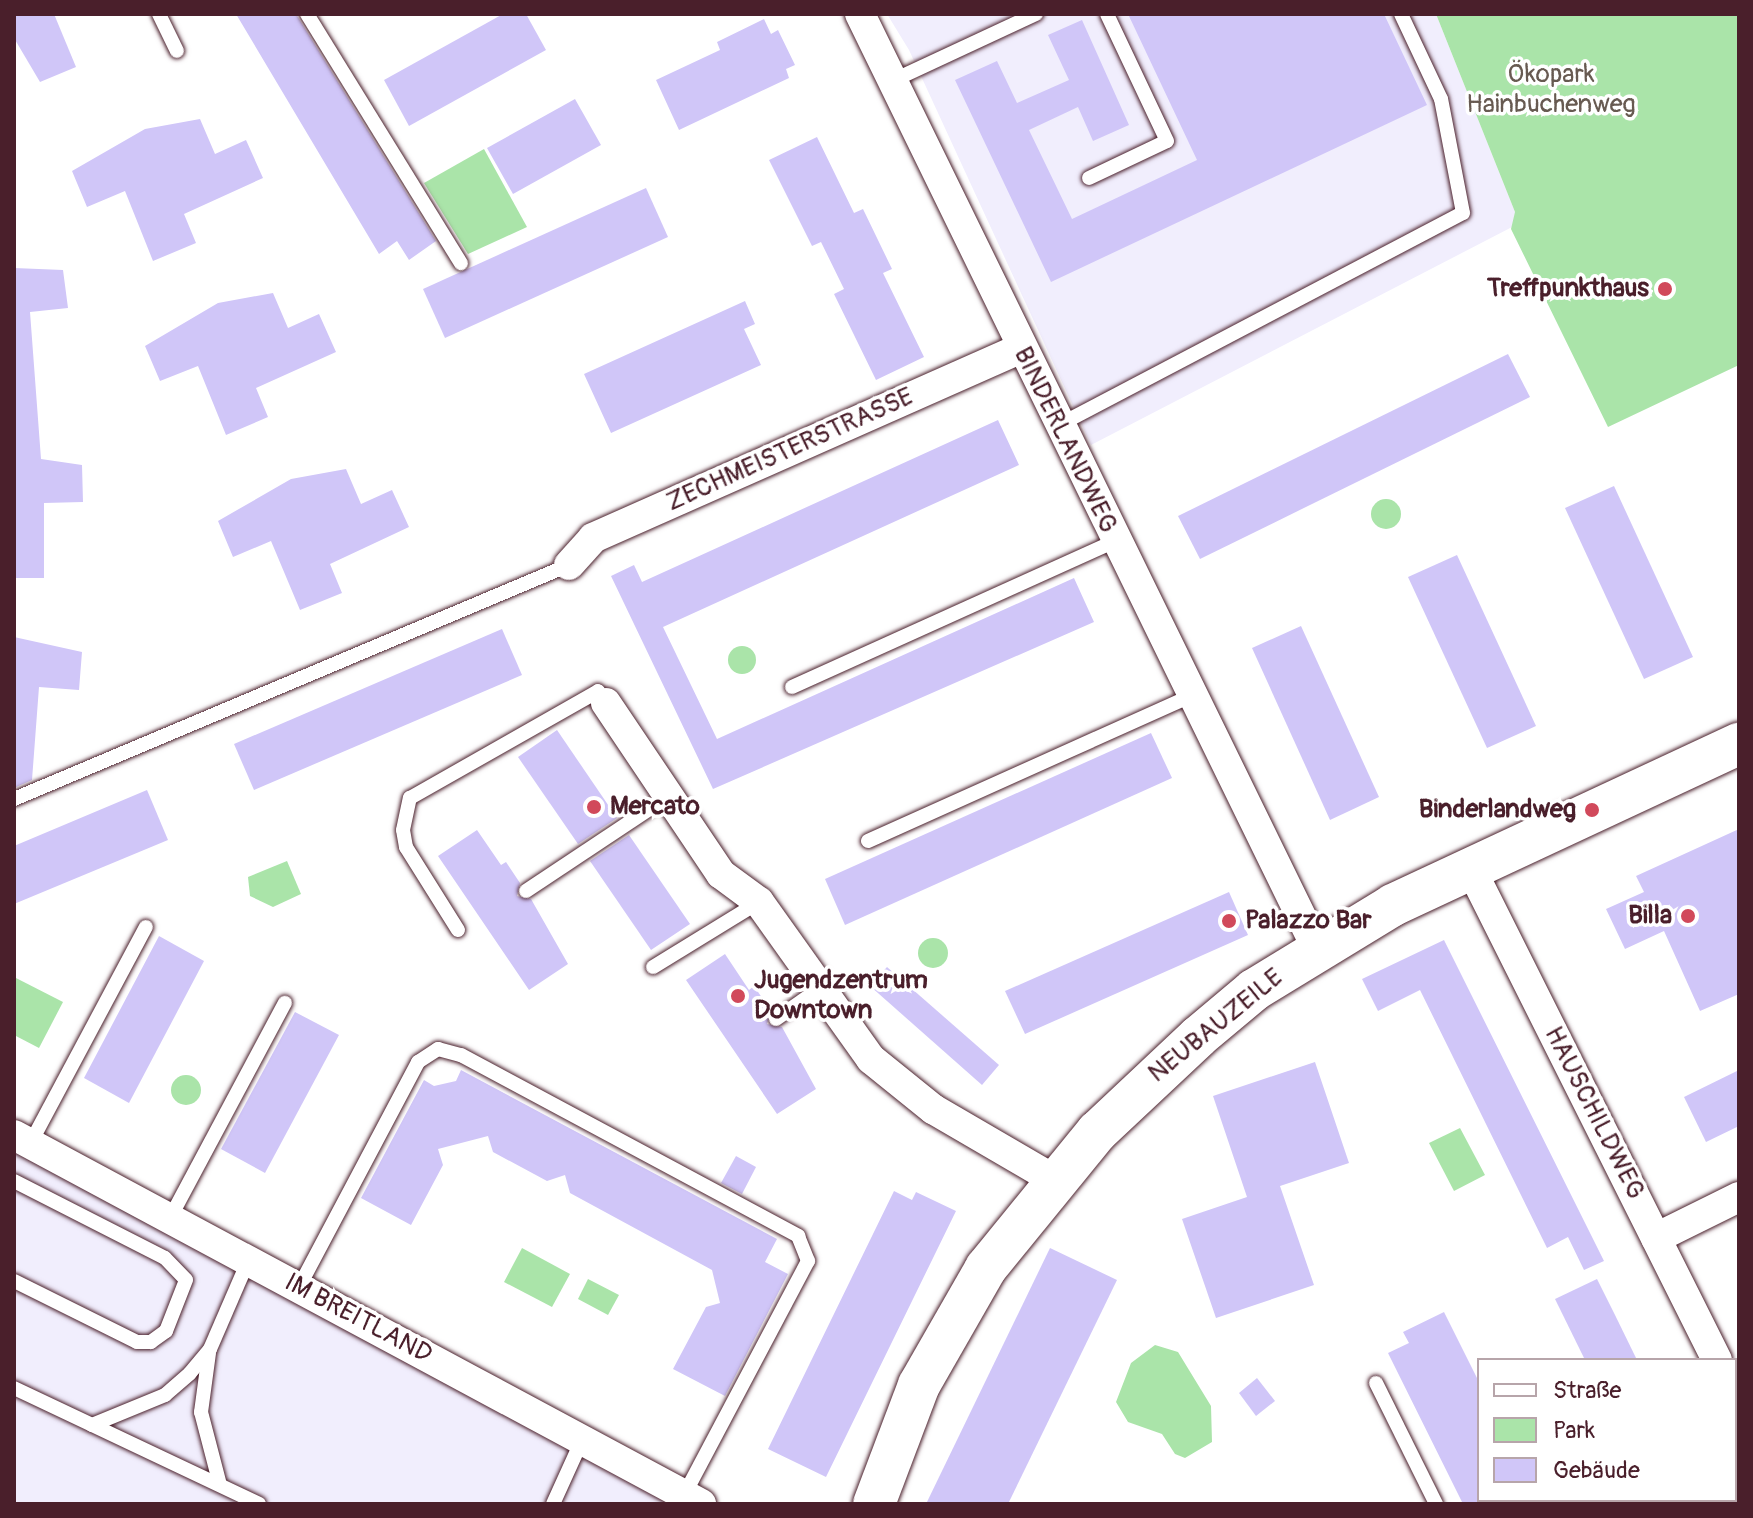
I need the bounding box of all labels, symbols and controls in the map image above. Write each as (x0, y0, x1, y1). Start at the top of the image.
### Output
park label: Ökopark Hainbuchenweg (1466, 59, 1636, 120)
place label: Treffpunkthaus (1487, 273, 1649, 305)
marker: Treffpunkthaus (1656, 280, 1674, 298)
street label: BINDERLANDWEG (1007, 342, 1123, 538)
street label: ZECHMEISTERSTRASSE (662, 381, 918, 519)
place label: Mercato (610, 791, 700, 823)
place label: Binderlandweg (1419, 794, 1576, 826)
marker: Mercato (585, 798, 603, 816)
marker: Binderlandweg (1583, 801, 1601, 819)
place label: Billa (1628, 900, 1672, 932)
place label: Palazzo Bar (1245, 905, 1371, 937)
marker: Billa (1679, 907, 1697, 925)
marker: Palazzo Bar (1220, 912, 1238, 930)
street label: NEUBAUZEILE (1143, 962, 1289, 1090)
place label: Jugendzentrum Downtown (754, 965, 928, 1026)
marker: Jugendzentrum Downtown (729, 987, 747, 1005)
street label: HAUSCHILDWEG (1537, 1022, 1651, 1204)
street label: IM BREITLAND (279, 1267, 437, 1371)
legend (1477, 1358, 1737, 1502)
text: Straße (1553, 1376, 1621, 1405)
text: Park (1553, 1416, 1595, 1445)
text: Gebäude (1553, 1456, 1640, 1485)

